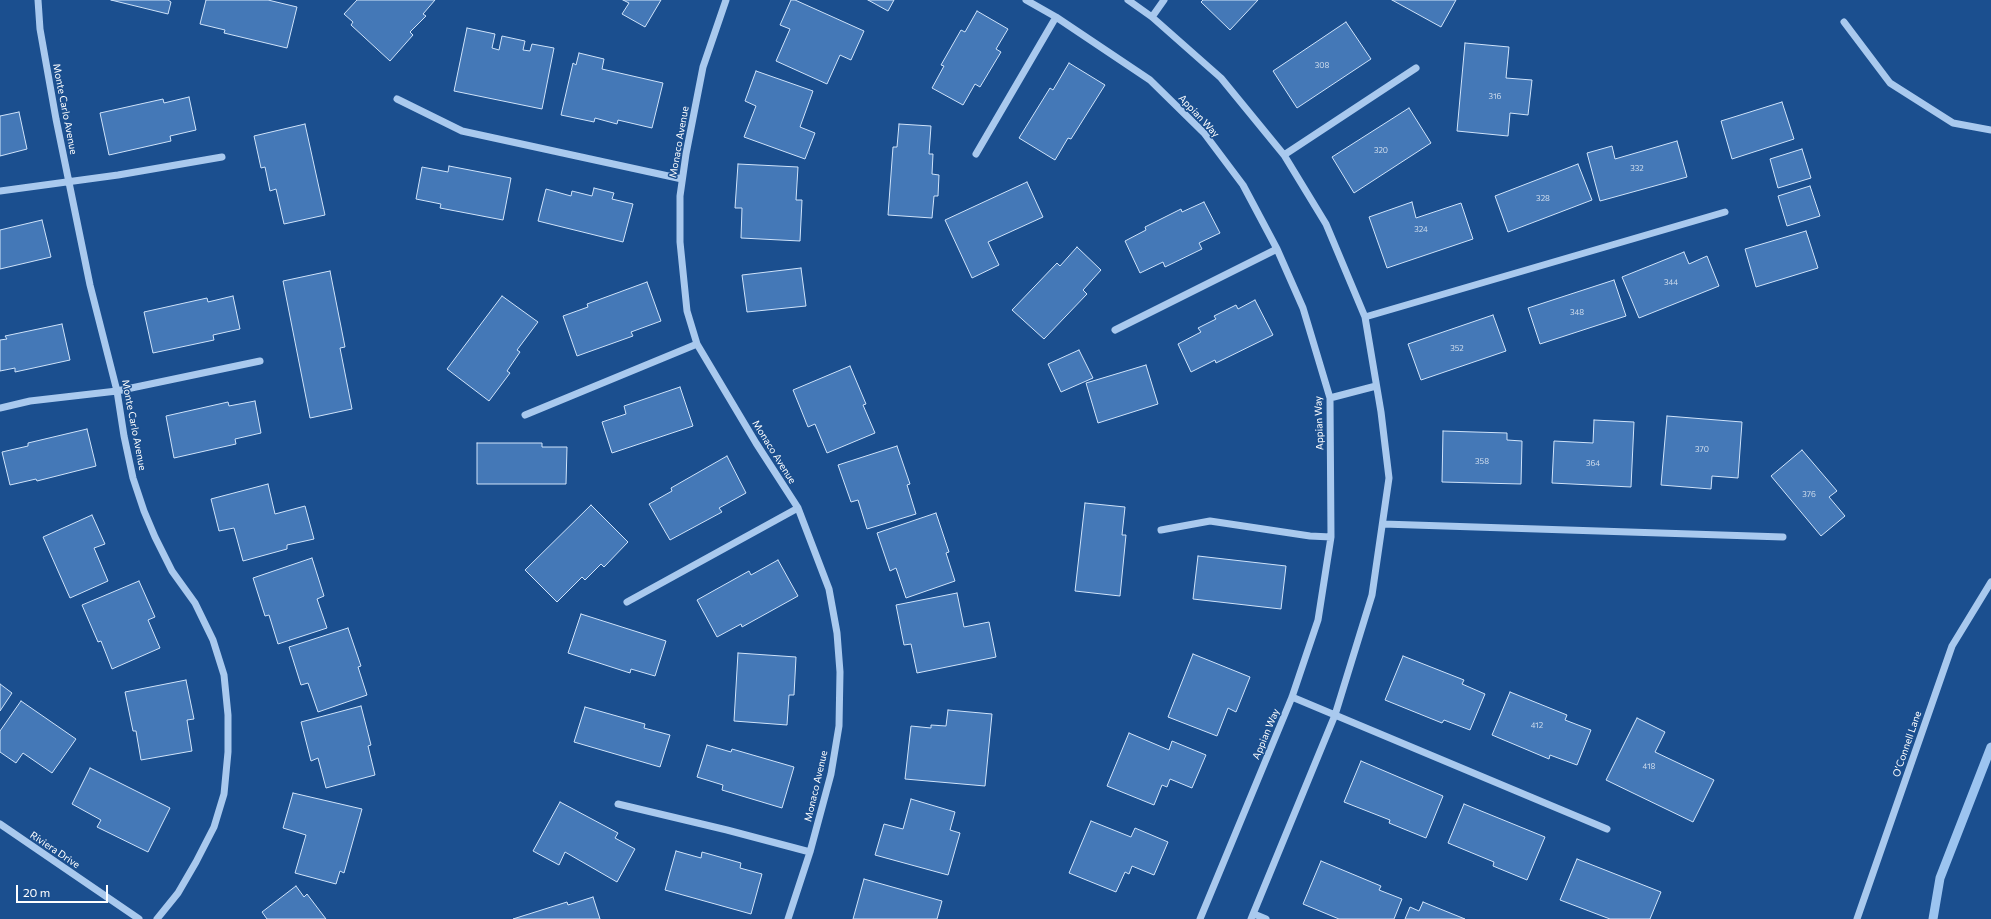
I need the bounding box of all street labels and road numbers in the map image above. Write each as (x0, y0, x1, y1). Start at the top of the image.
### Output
street label: Monte Carlo Avenue (50, 63, 80, 155)
street label: Appian Way (1176, 92, 1222, 140)
street label: Monaco Avenue (667, 105, 691, 179)
street label: Monte Carlo Avenue (119, 379, 149, 471)
street label: Appian Way (1312, 396, 1326, 450)
street label: Monaco Avenue (750, 418, 798, 486)
street label: Appian Way (1250, 707, 1282, 761)
street label: O’Connell Lane (1890, 709, 1924, 779)
street label: Monaco Avenue (802, 749, 830, 823)
street label: Riviera Drive (28, 829, 82, 871)

